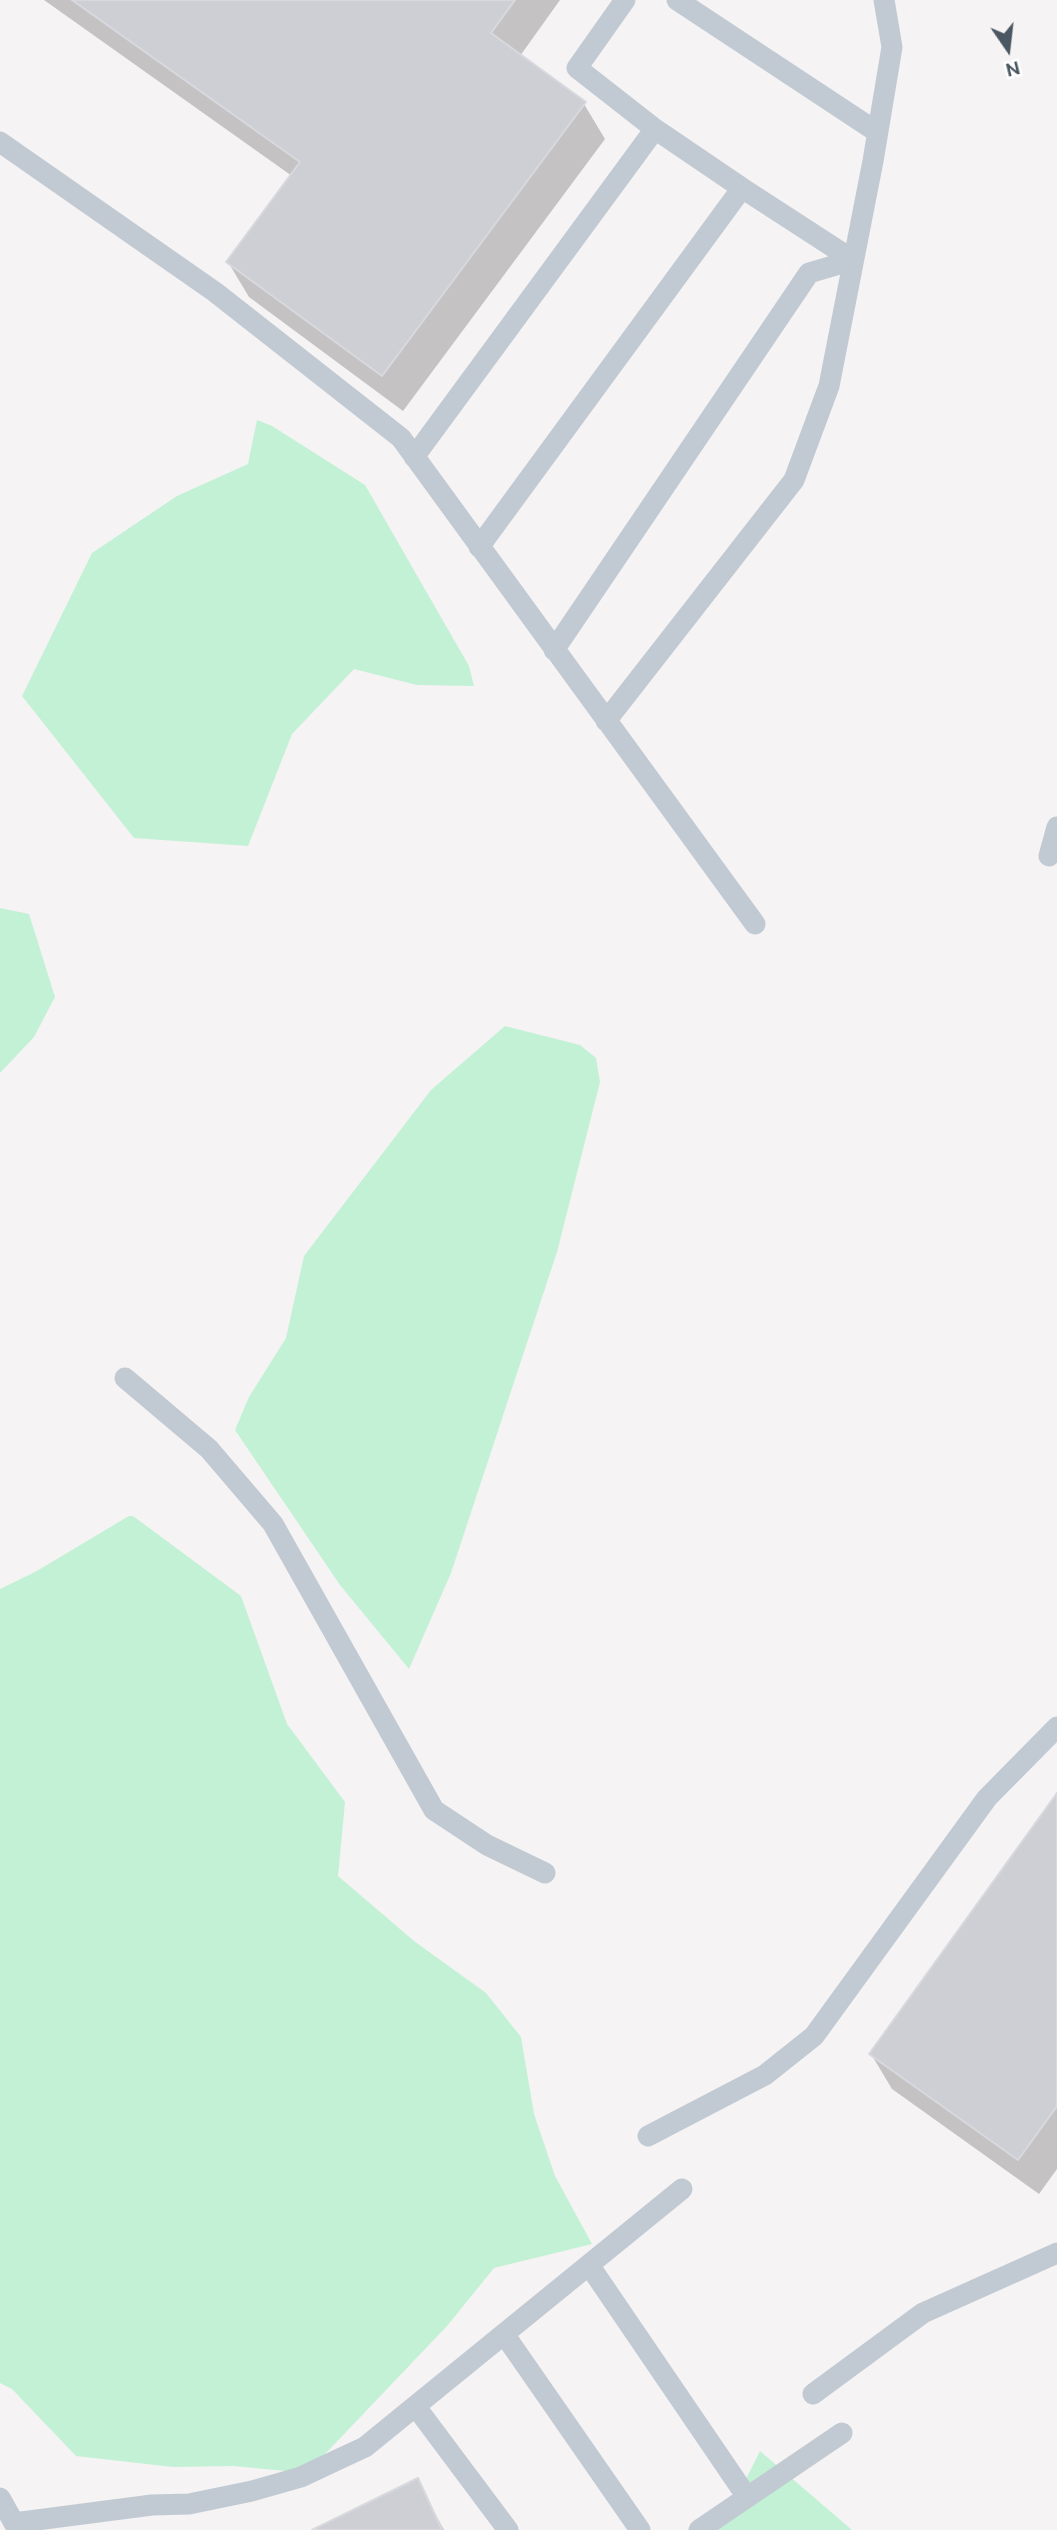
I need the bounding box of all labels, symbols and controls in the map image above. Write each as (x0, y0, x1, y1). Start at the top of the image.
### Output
north arrow (973, 14, 1043, 84)
text: N (1004, 57, 1023, 82)

